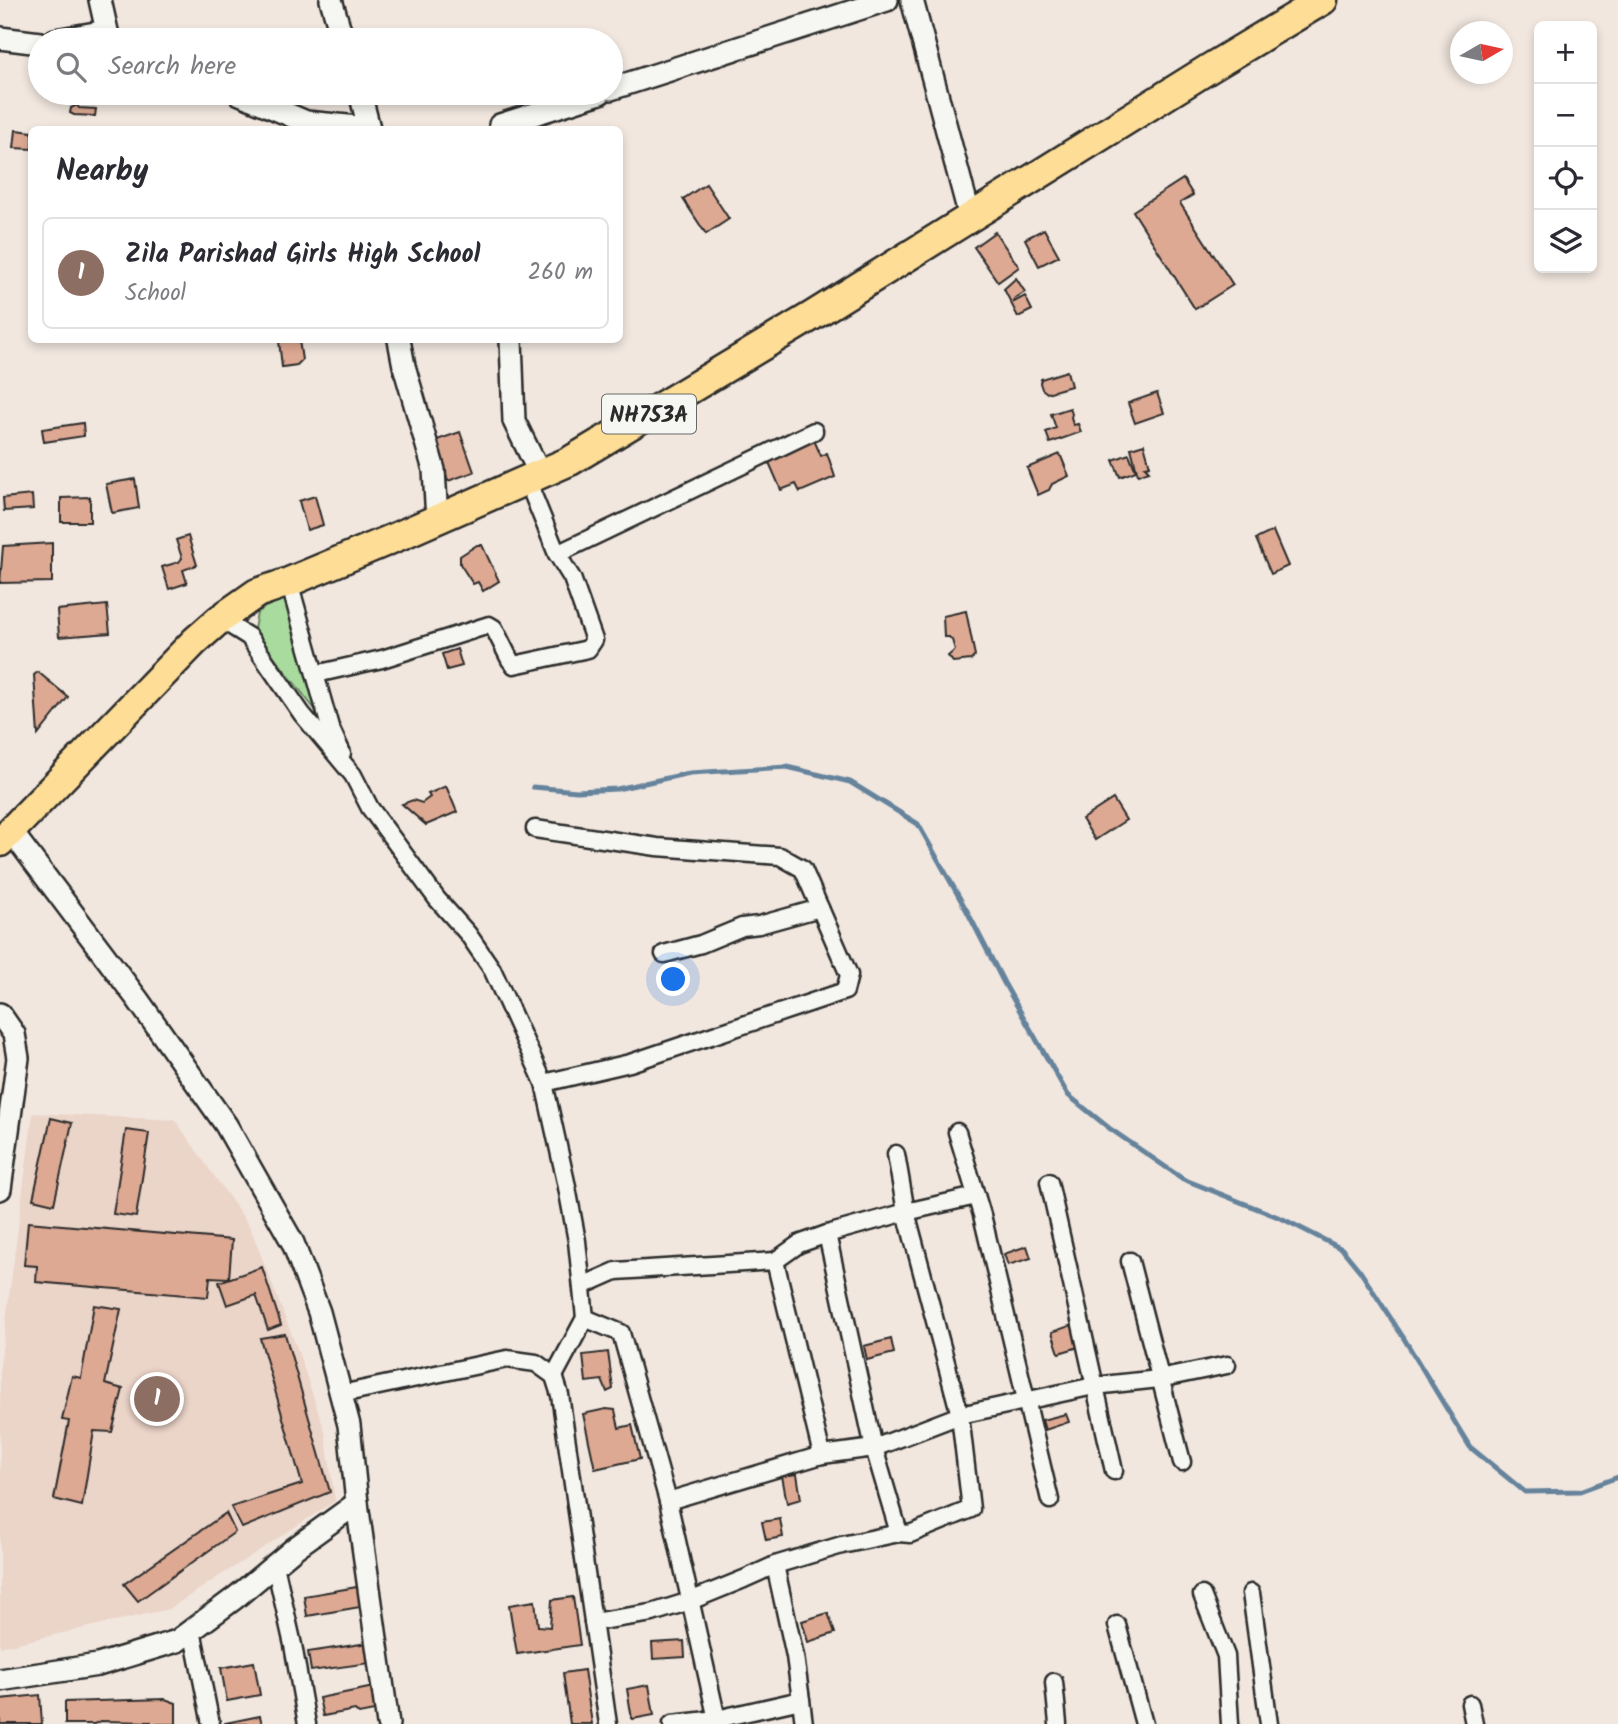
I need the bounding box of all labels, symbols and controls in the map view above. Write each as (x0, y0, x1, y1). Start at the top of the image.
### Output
north arrow (1450, 21, 1513, 84)
map controls (1534, 21, 1597, 273)
button: + (1534, 21, 1597, 84)
search box (28, 28, 623, 105)
text: Search here (108, 46, 236, 88)
icon: search (52, 48, 90, 86)
button: − (1534, 84, 1597, 147)
button: locate (1534, 147, 1597, 210)
text: Nearby (56, 148, 148, 196)
button: layers (1534, 210, 1597, 273)
text: Zila Parishad Girls High School (125, 234, 480, 276)
text: 1 (78, 255, 84, 291)
text: 260 m (528, 255, 593, 291)
text: School (125, 276, 186, 312)
road number: NH753A (602, 394, 696, 434)
your location (656, 962, 690, 996)
pin: 1 (134, 1373, 180, 1425)

